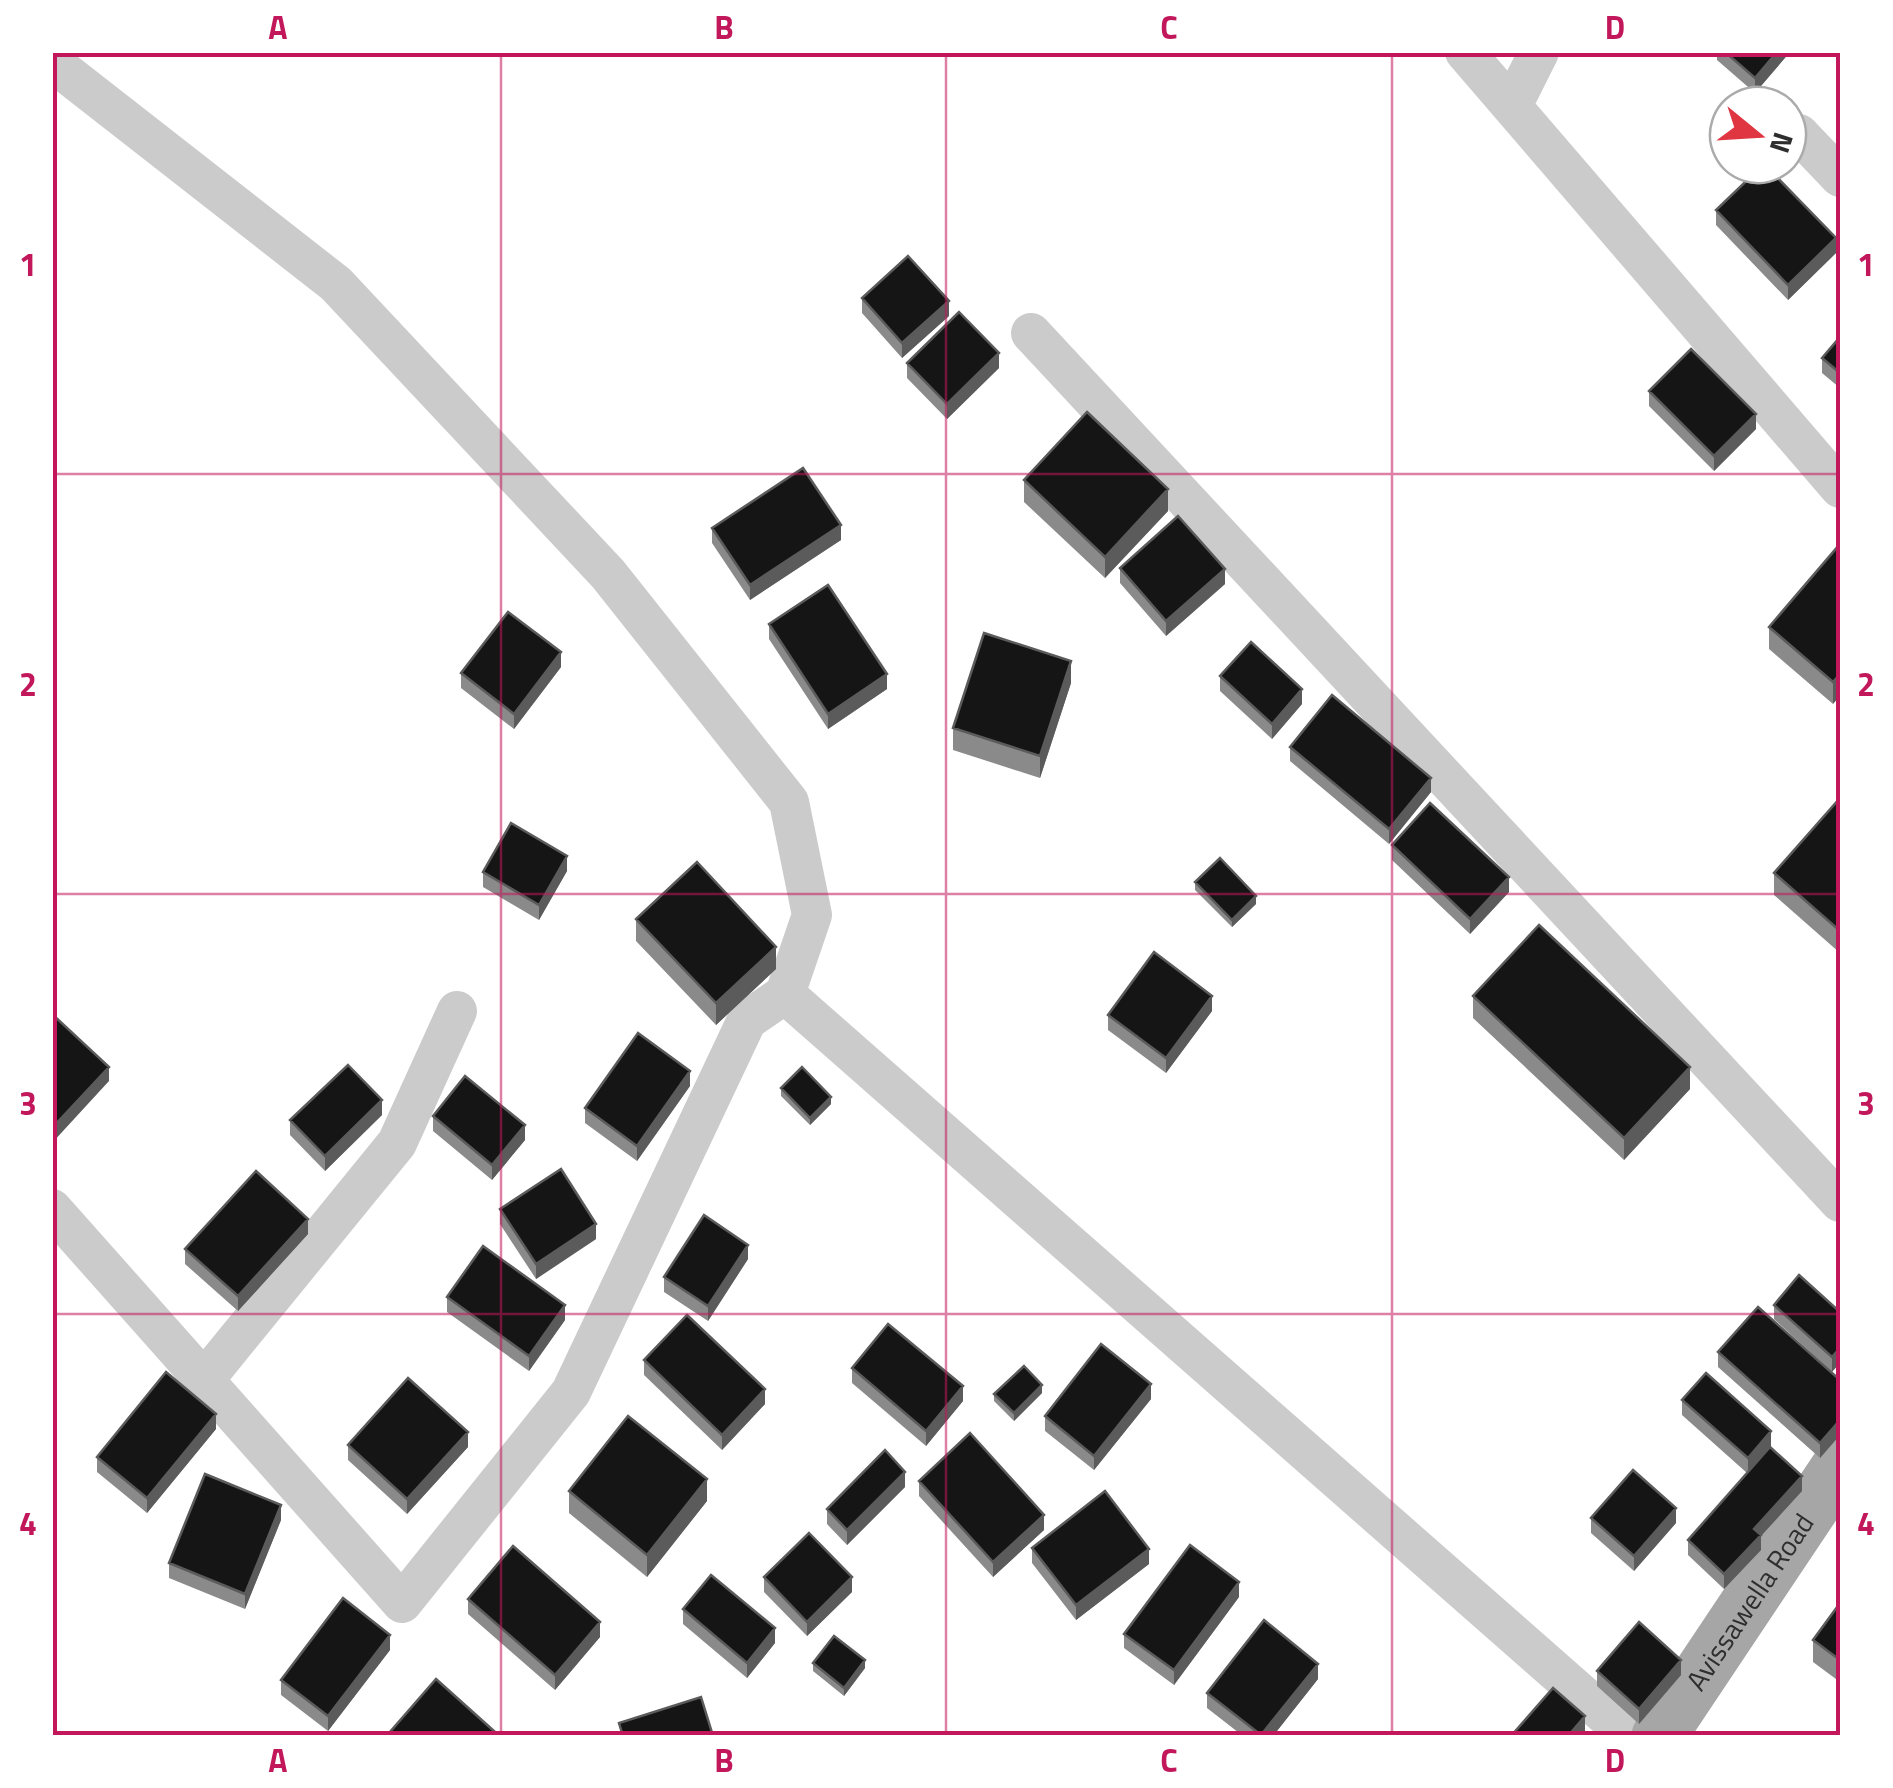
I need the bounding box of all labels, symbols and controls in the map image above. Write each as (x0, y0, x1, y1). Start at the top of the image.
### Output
text: A (268, 3, 288, 51)
text: B (714, 3, 734, 51)
text: C (1160, 3, 1178, 51)
text: D (1605, 3, 1625, 51)
north arrow (1708, 85, 1808, 185)
text: N (1759, 127, 1806, 159)
text: 1 (19, 240, 37, 288)
text: 1 (1857, 240, 1875, 288)
text: 2 (19, 660, 37, 708)
text: 2 (1857, 660, 1875, 708)
text: 3 (19, 1079, 37, 1127)
text: 3 (1857, 1079, 1875, 1127)
text: 4 (19, 1499, 37, 1547)
text: 4 (1857, 1499, 1875, 1547)
street label: Avissawella Road (1674, 1504, 1824, 1698)
text: A (268, 1736, 288, 1784)
text: B (714, 1736, 734, 1784)
text: C (1160, 1736, 1178, 1784)
text: D (1605, 1736, 1625, 1784)

